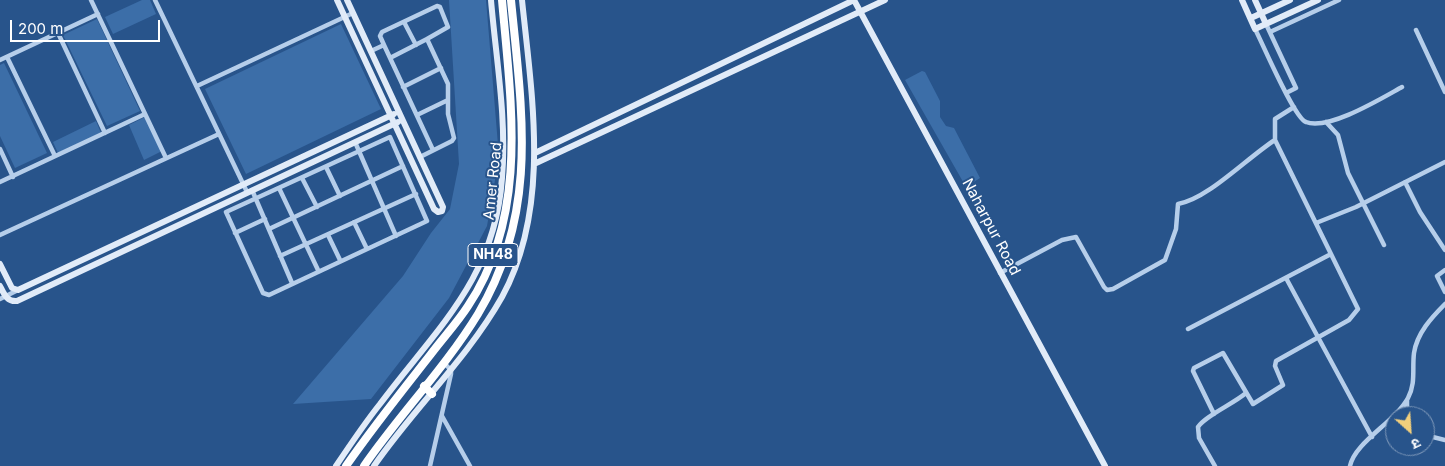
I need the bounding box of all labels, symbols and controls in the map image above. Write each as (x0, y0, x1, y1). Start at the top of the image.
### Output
scale bar (12, 10, 162, 42)
text: 200 m (18, 19, 63, 38)
street label: Amer Road (480, 141, 506, 221)
street label: Naharpur Road (958, 176, 1024, 278)
road number: NH48 (468, 244, 518, 266)
north arrow (1385, 406, 1435, 456)
text: उ (1409, 435, 1424, 453)

